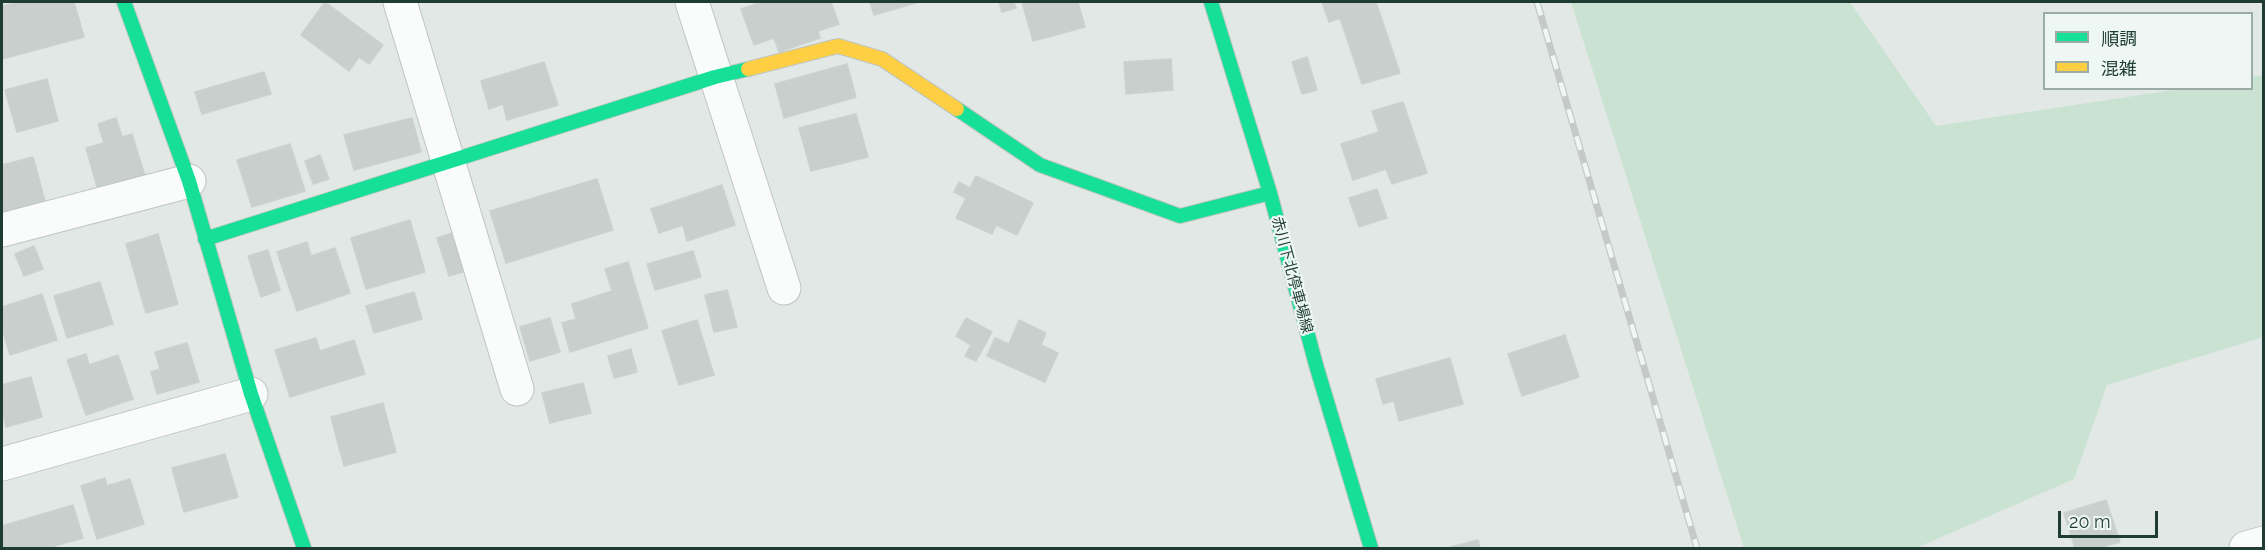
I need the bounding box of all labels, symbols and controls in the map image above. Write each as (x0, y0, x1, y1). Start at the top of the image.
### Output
legend (2043, 12, 2253, 90)
text: 順調 (2101, 28, 2137, 49)
text: 混雑 (2101, 58, 2137, 79)
street label: 赤川下北停車場線 (1268, 215, 1316, 335)
scale bar (2061, 499, 2162, 537)
text: 20 m (2069, 511, 2111, 532)

